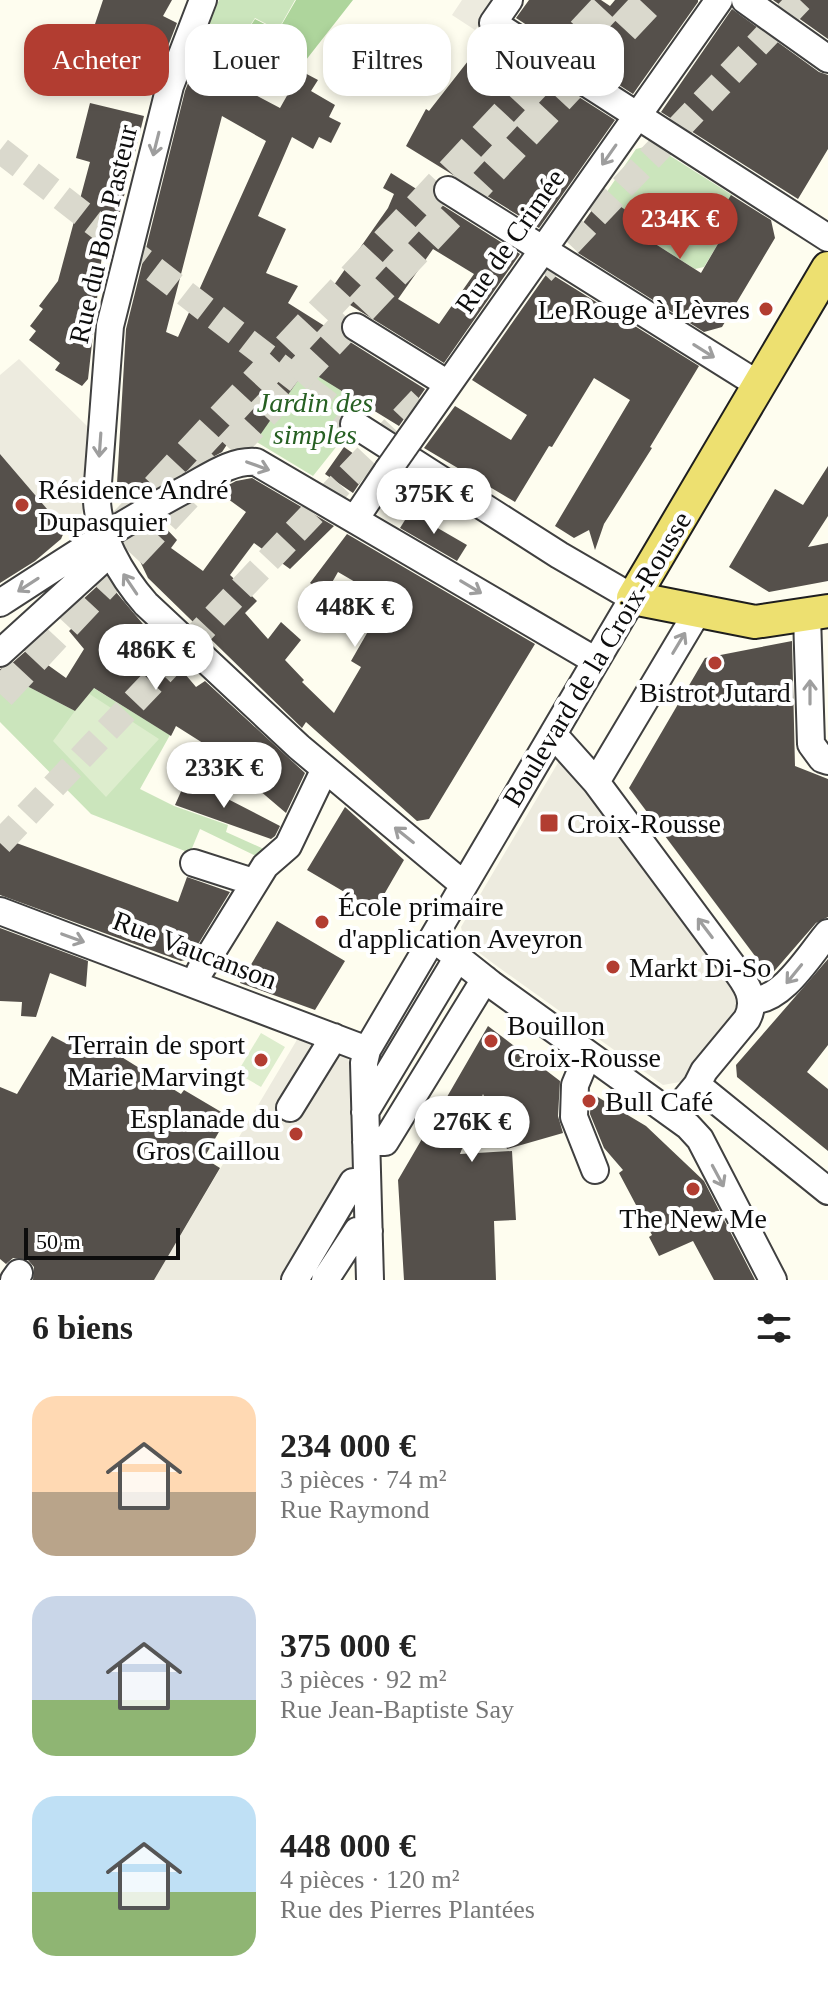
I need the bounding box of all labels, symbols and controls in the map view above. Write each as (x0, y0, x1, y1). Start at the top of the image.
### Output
chip: Acheter (24, 24, 169, 96)
chip: Louer (185, 24, 307, 96)
chip: Filtres (323, 24, 451, 96)
chip: Nouveau (467, 24, 624, 96)
street label: Rue du Bon Pasteur (63, 121, 143, 346)
one-way arrow (147, 131, 162, 157)
one-way arrow (601, 144, 617, 166)
street label: Rue de Crimée (449, 163, 571, 319)
pin: 234K € (615, 193, 745, 261)
text: 234K € (641, 204, 719, 233)
place label: Le Rouge à Lèvres (538, 294, 750, 325)
marker: Le Rouge à Lèvres (757, 300, 775, 318)
one-way arrow (692, 343, 715, 359)
park label: Jardin des simples (257, 387, 373, 450)
one-way arrow (92, 431, 107, 458)
one-way arrow (245, 459, 270, 474)
pin: 375K € (369, 468, 499, 536)
place label: Résidence André Dupasquier (38, 474, 229, 537)
text: 375K € (395, 479, 473, 508)
marker: Résidence André Dupasquier (13, 496, 31, 514)
street label: Boulevard de la Croix-Rousse (497, 506, 697, 812)
one-way arrow (122, 574, 139, 596)
one-way arrow (17, 578, 40, 594)
one-way arrow (459, 579, 482, 595)
pin: 448K € (290, 581, 420, 649)
text: 448K € (316, 592, 394, 621)
pin: 486K € (91, 624, 221, 692)
one-way arrow (671, 632, 687, 655)
text: 486K € (117, 635, 195, 664)
marker: Bistrot Jutard (706, 654, 724, 672)
place label: Bistrot Jutard (639, 677, 791, 708)
one-way arrow (803, 679, 818, 706)
pin: 233K € (159, 742, 289, 810)
text: 233K € (185, 753, 263, 782)
place label: Croix-Rousse (567, 808, 721, 839)
marker: Croix-Rousse (538, 812, 560, 834)
one-way arrow (394, 826, 415, 844)
place label: École primaire d'application Aveyron (338, 891, 583, 954)
street label: Rue Vaucanson (109, 905, 281, 995)
marker: École primaire d'application Aveyron (313, 913, 331, 931)
one-way arrow (696, 918, 713, 939)
one-way arrow (60, 932, 85, 946)
place label: Markt Di-So (629, 952, 771, 983)
marker: Markt Di-So (604, 958, 622, 976)
one-way arrow (786, 963, 804, 984)
place label: Bouillon Croix-Rousse (507, 1010, 661, 1073)
place label: Terrain de sport Marie Marvingt (67, 1029, 245, 1092)
marker: Bouillon Croix-Rousse (482, 1032, 500, 1050)
marker: Terrain de sport Marie Marvingt (252, 1051, 270, 1069)
place label: Bull Café (605, 1086, 713, 1117)
marker: Bull Café (580, 1092, 598, 1110)
pin: 276K € (407, 1096, 537, 1164)
place label: Esplanade du Gros Caillou (130, 1103, 280, 1166)
text: 276K € (433, 1107, 511, 1136)
marker: Esplanade du Gros Caillou (287, 1125, 305, 1143)
one-way arrow (711, 1163, 727, 1187)
marker: The New Me (684, 1180, 702, 1198)
place label: The New Me (619, 1203, 767, 1234)
scale bar (24, 1224, 180, 1260)
text: 50 m (36, 1229, 81, 1254)
icon: filters (752, 1306, 796, 1350)
text: 6 biens (32, 1309, 133, 1346)
text: 234 000 € (280, 1427, 416, 1464)
icon: home (96, 1428, 192, 1524)
text: 3 pièces · 74 m² (280, 1465, 447, 1494)
text: Rue Raymond (280, 1495, 430, 1524)
text: 375 000 € (280, 1627, 416, 1664)
icon: home (96, 1628, 192, 1724)
text: 3 pièces · 92 m² (280, 1665, 447, 1694)
text: Rue Jean-Baptiste Say (280, 1695, 514, 1724)
text: 448 000 € (280, 1827, 416, 1864)
icon: home (96, 1828, 192, 1924)
text: 4 pièces · 120 m² (280, 1865, 460, 1894)
text: Rue des Pierres Plantées (280, 1895, 535, 1924)

